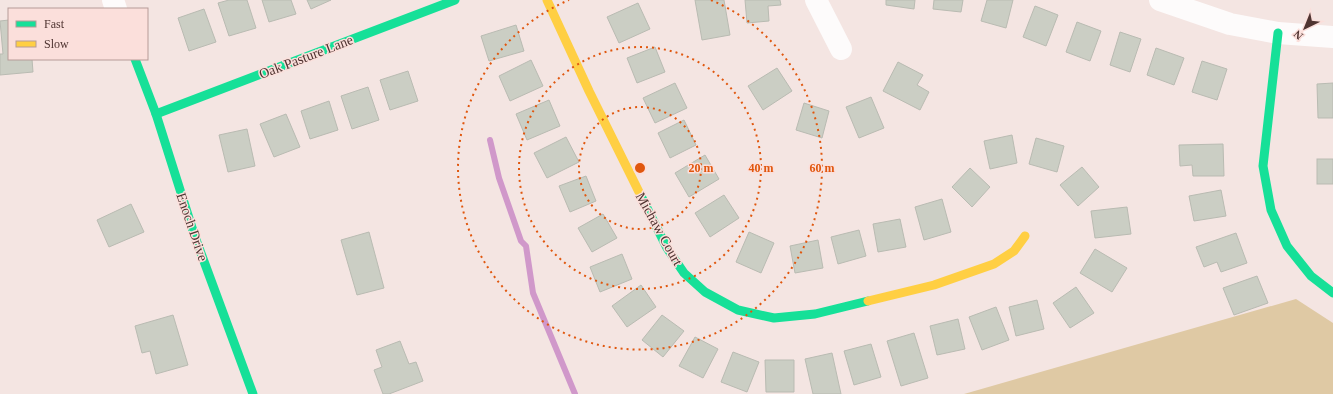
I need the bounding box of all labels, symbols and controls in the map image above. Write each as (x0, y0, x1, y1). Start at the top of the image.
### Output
legend (8, 8, 148, 60)
north arrow (1285, 8, 1325, 48)
text: Fast (44, 17, 65, 31)
text: N (1291, 28, 1305, 42)
street label: Oak Pasture Lane (257, 32, 355, 82)
text: Slow (44, 37, 69, 51)
centre of rings (633, 161, 647, 175)
text: 20 m (689, 161, 714, 175)
text: 40 m (749, 161, 774, 175)
text: 60 m (810, 161, 835, 175)
street label: Michaw Court (633, 190, 685, 268)
street label: Enoch Drive (173, 191, 211, 263)

